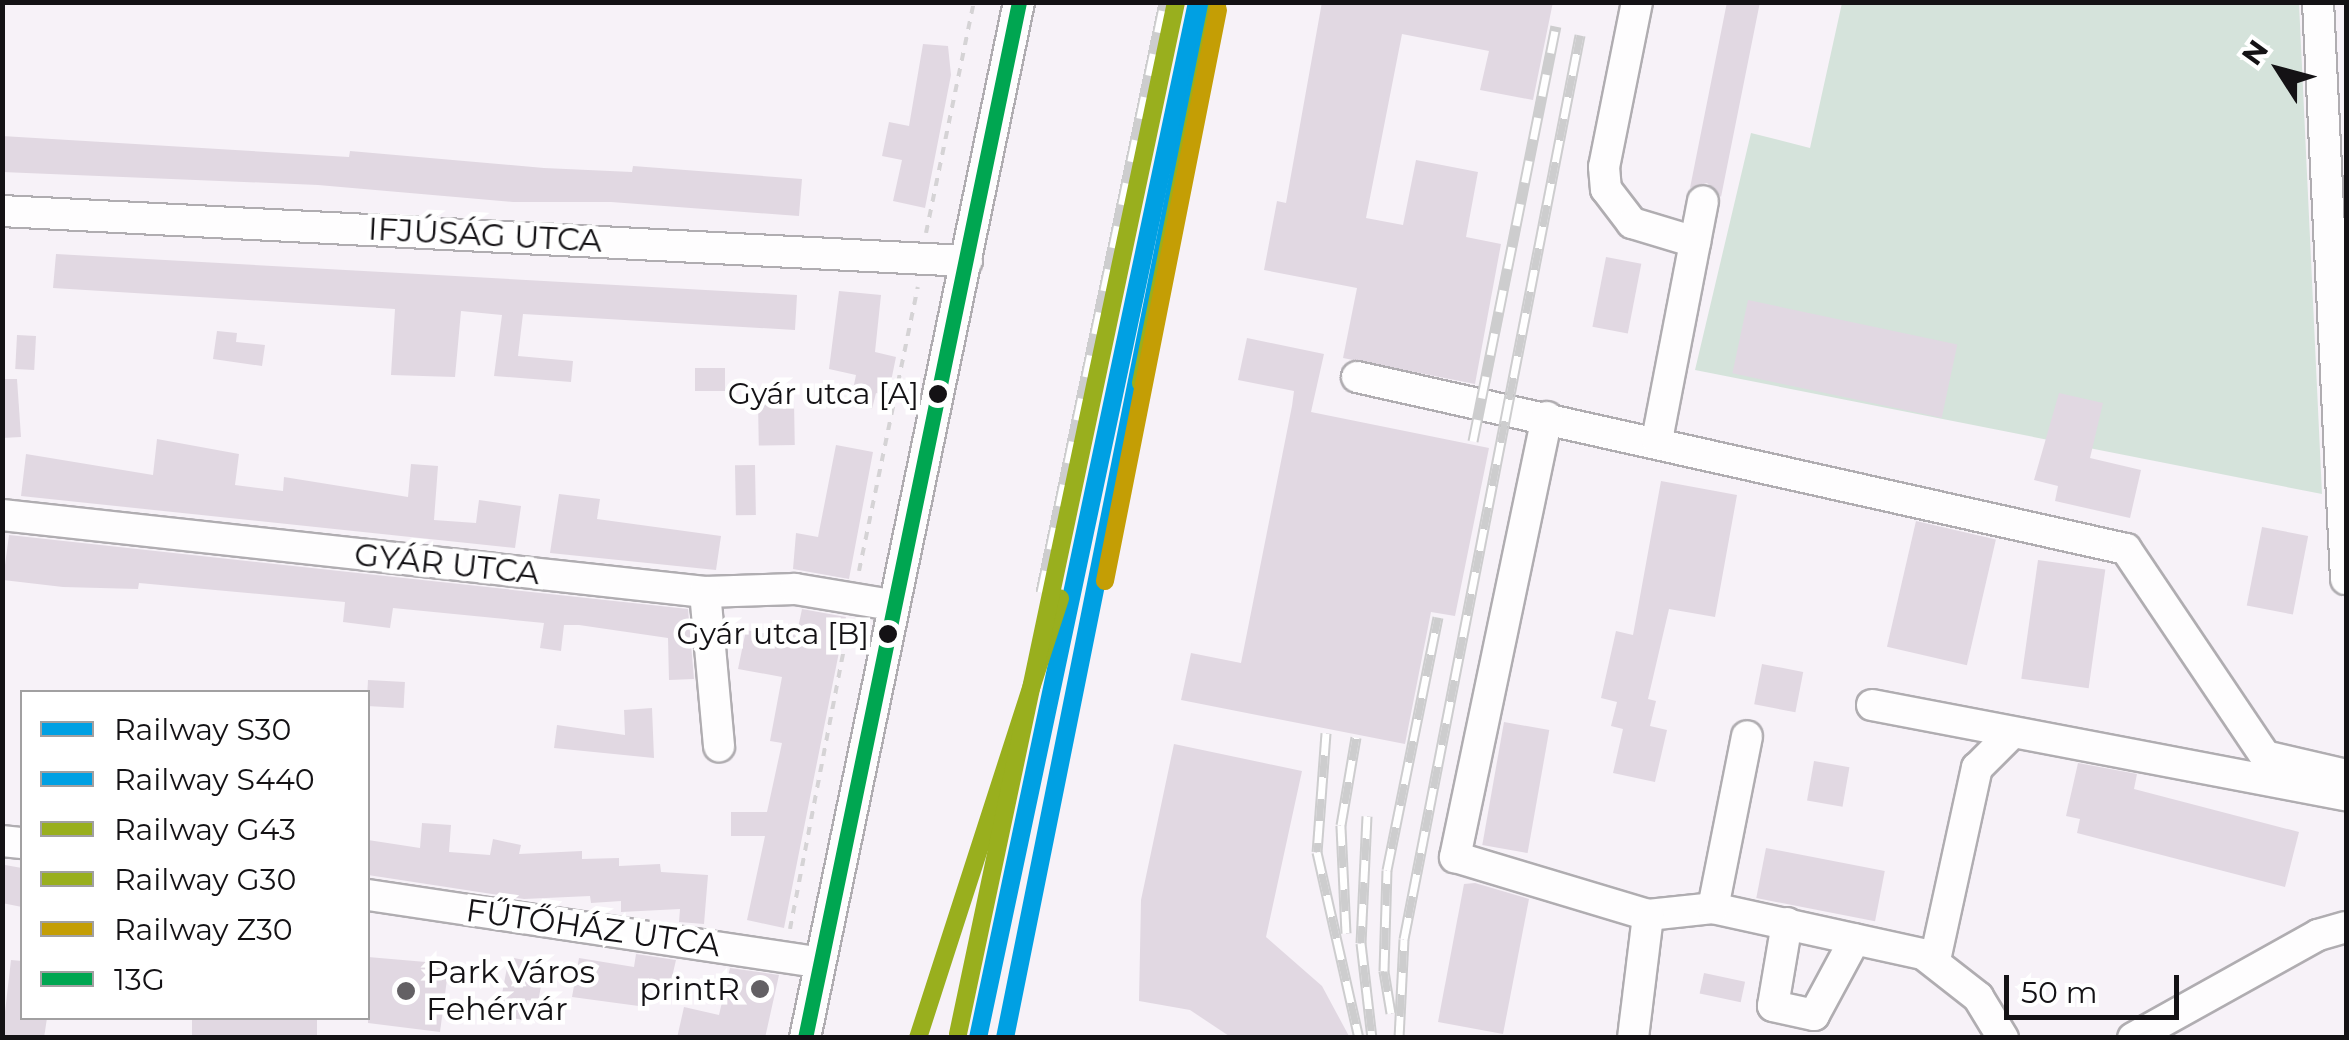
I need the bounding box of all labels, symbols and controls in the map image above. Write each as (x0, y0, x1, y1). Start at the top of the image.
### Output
north arrow (2229, 20, 2329, 120)
text: N (2234, 33, 2275, 72)
street label: IFJÚSÁG UTCA (367, 210, 603, 260)
place label: Gyár utca [A] (728, 376, 919, 412)
marker: Gyár utca [A] (928, 384, 948, 404)
street label: GYÁR UTCA (352, 535, 542, 593)
place label: Gyár utca [B] (677, 616, 869, 652)
marker: Gyár utca [B] (878, 624, 898, 644)
legend (20, 690, 370, 1020)
text: Railway S30 (114, 711, 291, 748)
text: Railway S440 (114, 761, 315, 798)
text: Railway G43 (114, 811, 296, 848)
text: Railway G30 (114, 861, 296, 898)
street label: FŰTŐHÁZ UTCA (463, 891, 723, 965)
text: Railway Z30 (114, 911, 293, 948)
place label: Park Város Fehérvár (426, 954, 595, 1029)
scale bar (2009, 955, 2184, 1017)
text: 13G (114, 961, 165, 998)
place label: printR (639, 970, 740, 1008)
text: 50 m (2021, 974, 2098, 1011)
marker: printR (749, 978, 771, 1000)
marker: Park Város Fehérvár (395, 980, 417, 1002)

